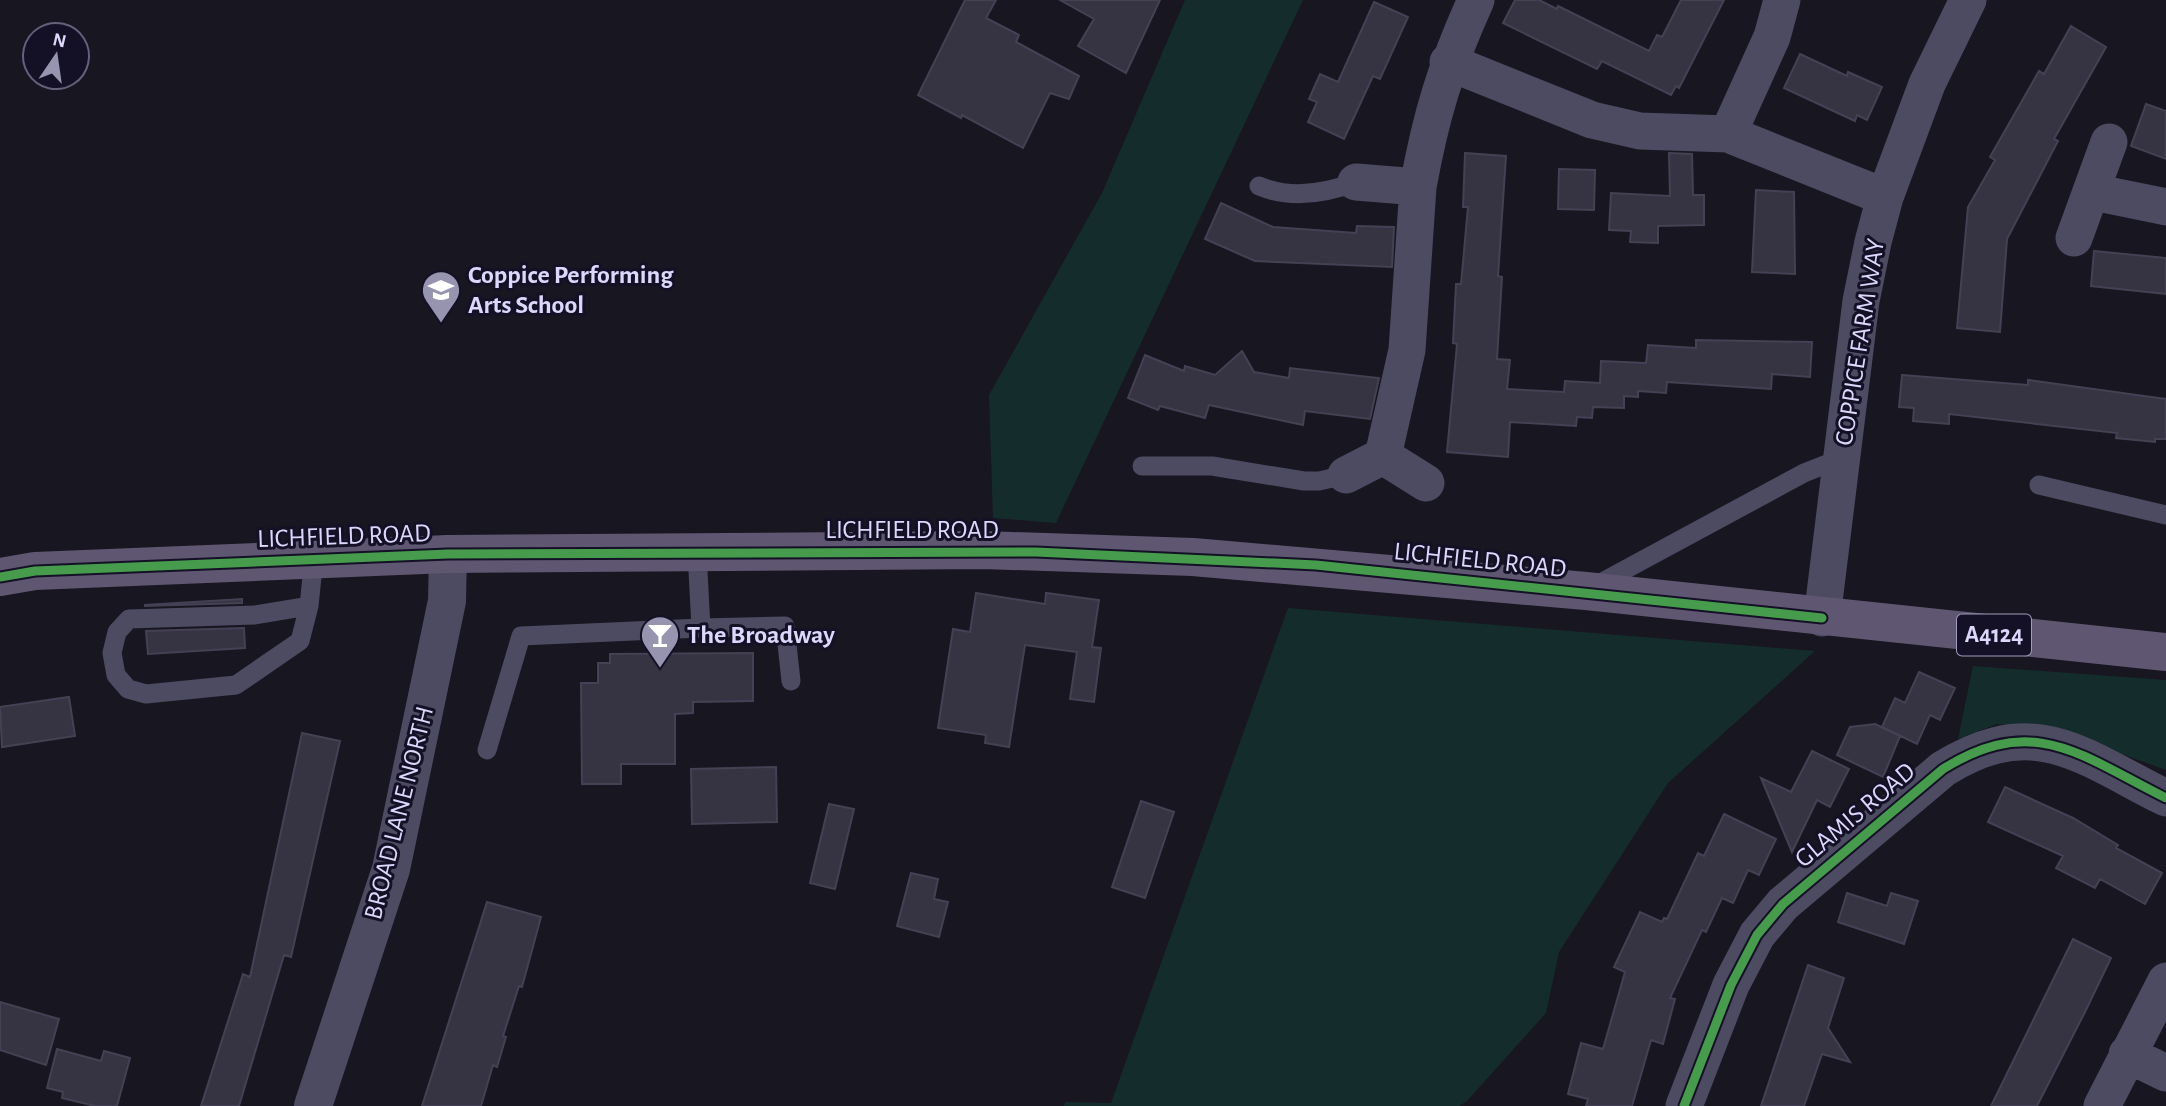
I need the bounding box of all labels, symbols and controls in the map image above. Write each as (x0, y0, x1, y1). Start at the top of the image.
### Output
north arrow (21, 21, 91, 91)
text: N (51, 30, 68, 52)
street label: COPPICE FARM WAY (1831, 237, 1889, 447)
place label: Coppice Performing Arts School (468, 262, 674, 318)
school or university icon: Coppice Performing Arts School (420, 269, 462, 324)
street label: LICHFIELD ROAD (825, 517, 999, 543)
street label: LICHFIELD ROAD (257, 520, 431, 552)
street label: LICHFIELD ROAD (1392, 538, 1568, 582)
bar icon: The Broadway (639, 614, 681, 669)
road number: A4124 (1957, 614, 2031, 656)
place label: The Broadway (687, 622, 835, 648)
street label: BROAD LANE NORTH (360, 704, 438, 922)
street label: GLAMIS ROAD (1790, 758, 1920, 872)

